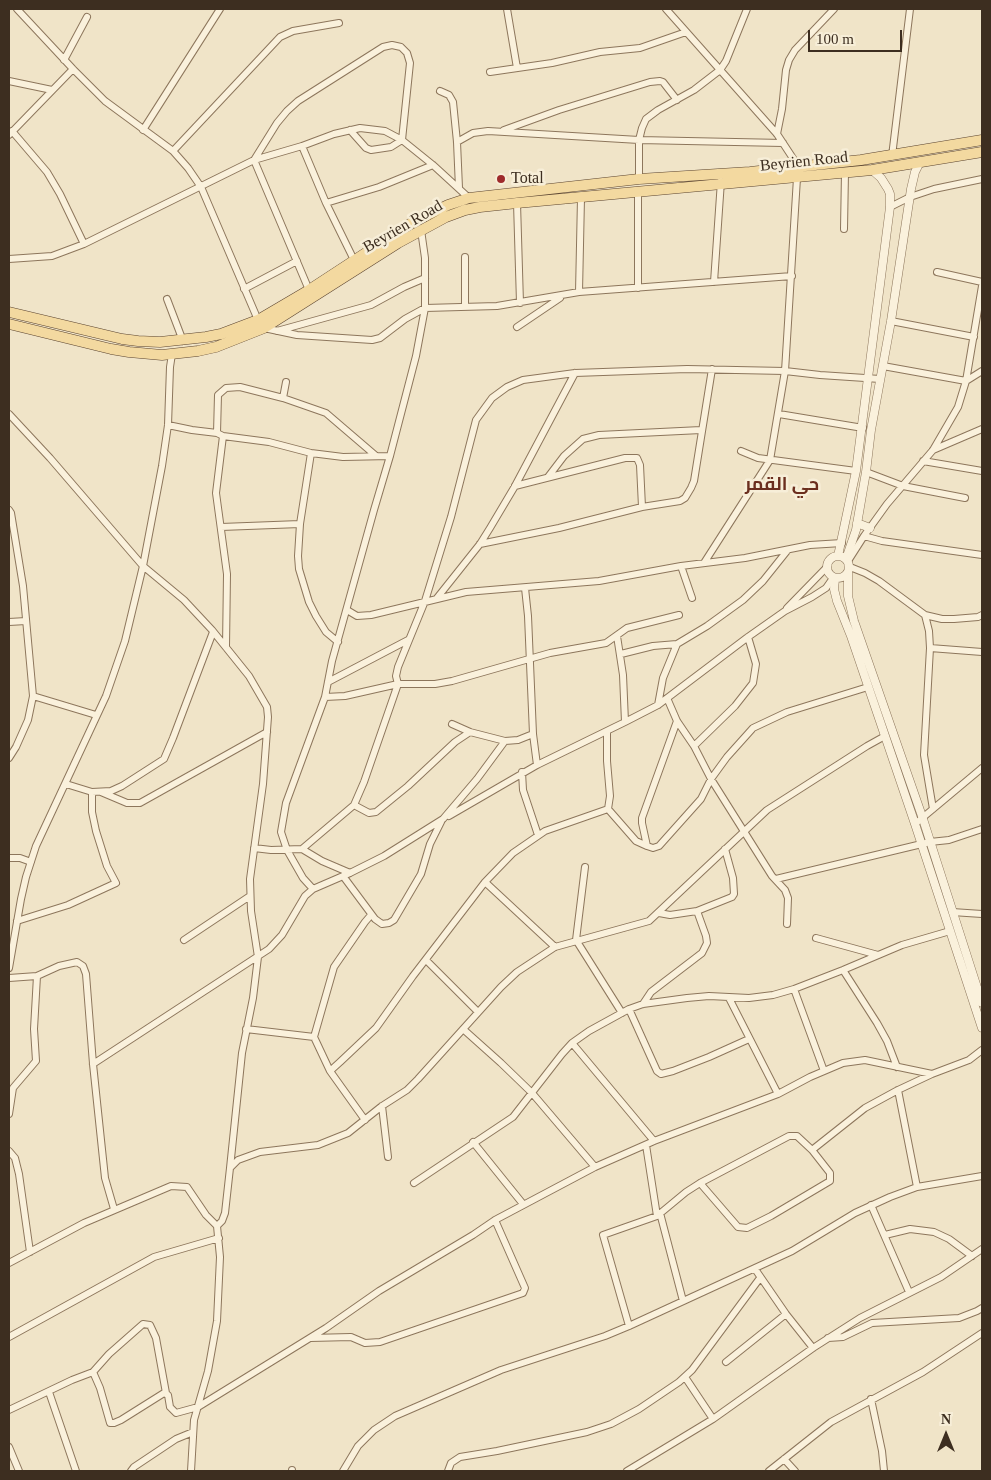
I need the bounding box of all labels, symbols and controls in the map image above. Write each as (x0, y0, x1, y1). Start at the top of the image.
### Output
scale bar (811, 20, 905, 52)
text: 100 m (816, 31, 854, 47)
street label: Beyrien Road (759, 148, 849, 176)
place label: Total (511, 169, 544, 189)
marker: Total (495, 173, 507, 185)
street label: Beyrien Road (360, 197, 446, 257)
district label: حي القمر (745, 474, 819, 496)
north arrow (921, 1410, 971, 1460)
text: N (941, 1412, 951, 1427)

